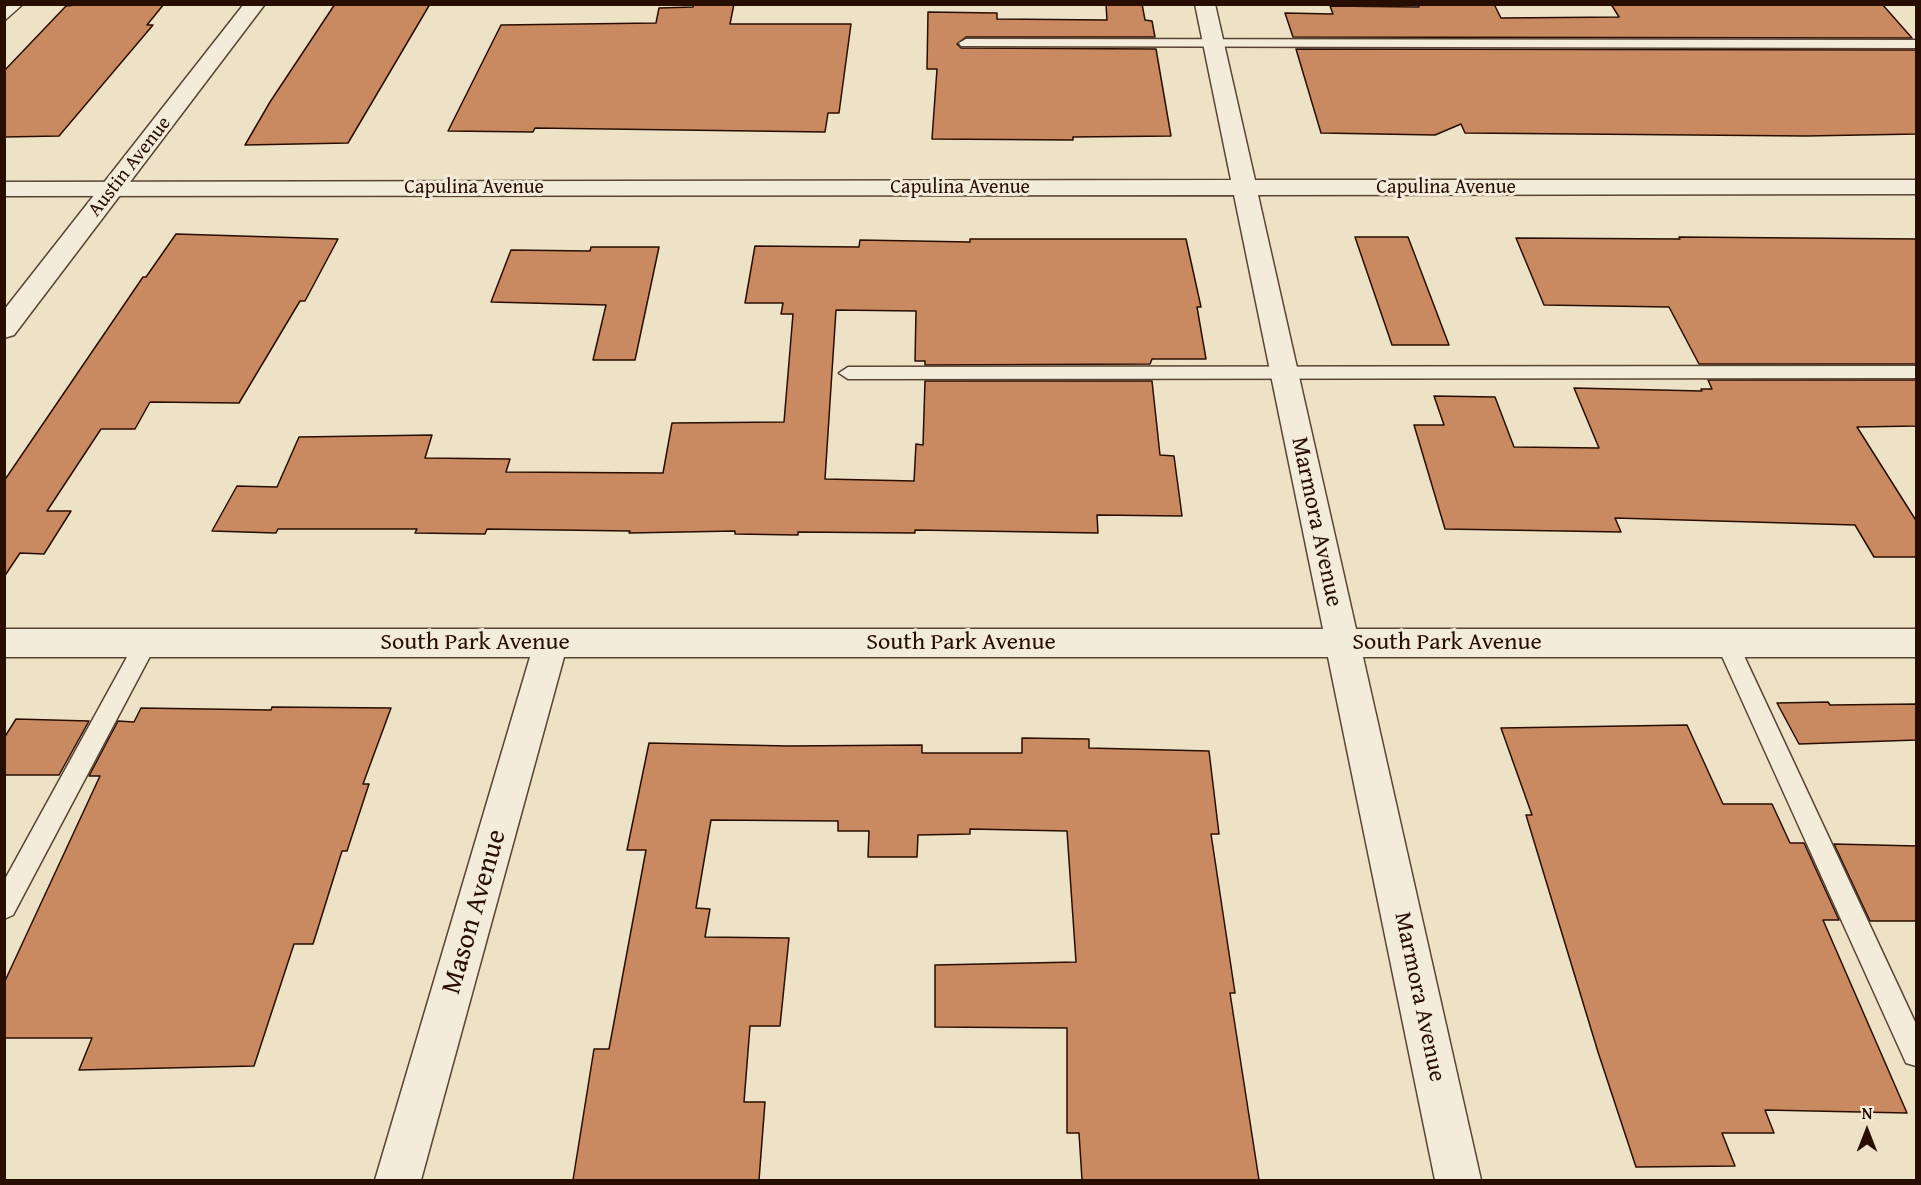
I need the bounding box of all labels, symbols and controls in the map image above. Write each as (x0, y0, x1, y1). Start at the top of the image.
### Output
street label: Austin Avenue (83, 112, 177, 222)
street label: Capulina Avenue (404, 176, 544, 200)
street label: Capulina Avenue (890, 176, 1030, 200)
street label: Capulina Avenue (1376, 176, 1516, 200)
street label: Marmora Avenue (1284, 434, 1348, 610)
street label: South Park Avenue (380, 629, 570, 657)
street label: South Park Avenue (866, 629, 1056, 657)
street label: South Park Avenue (1352, 629, 1542, 657)
street label: Mason Avenue (435, 826, 515, 998)
street label: Marmora Avenue (1387, 909, 1451, 1085)
north arrow (1837, 1101, 1897, 1161)
text: N (1862, 1101, 1872, 1125)

